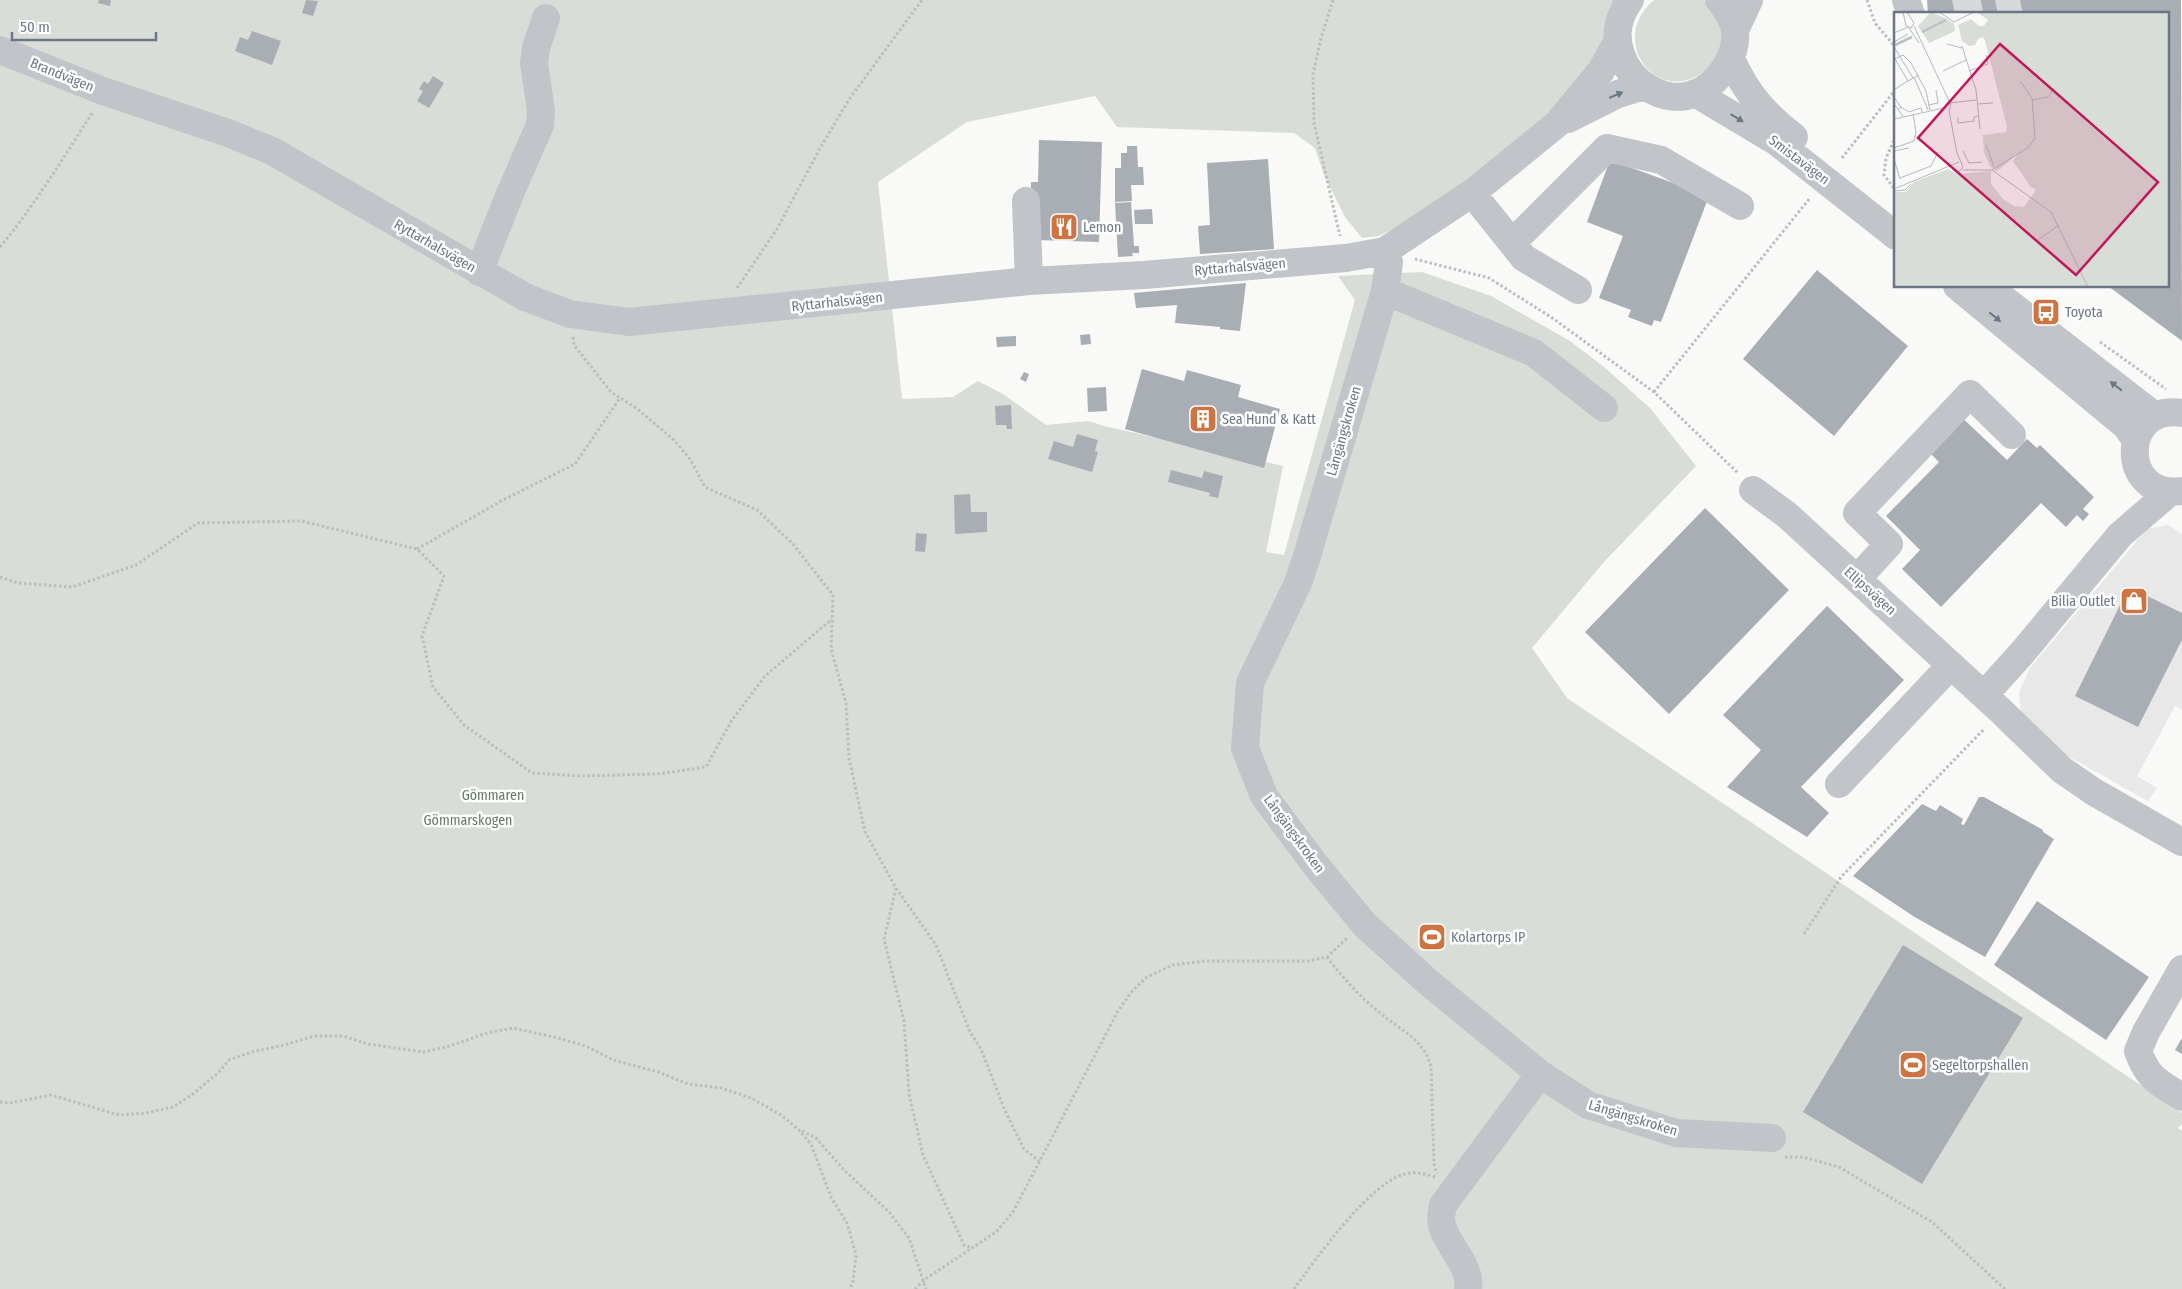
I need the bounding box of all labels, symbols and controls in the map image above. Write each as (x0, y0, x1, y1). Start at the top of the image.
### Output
scale bar (12, 10, 156, 42)
inset map (1894, 12, 2170, 288)
text: 50 m (20, 18, 50, 36)
street label: Brandvägen (28, 55, 96, 95)
one-way arrow (1608, 91, 1623, 99)
one-way arrow (1731, 114, 1744, 123)
street label: Smistavägen (1765, 132, 1833, 188)
restaurant icon: Lemon (1049, 212, 1079, 242)
street label: Ryttarhalsvägen (391, 216, 479, 276)
place label: Lemon (1083, 219, 1121, 236)
street label: Ryttarhalsvägen (1194, 255, 1286, 279)
street label: Ryttarhalsvägen (791, 289, 883, 315)
bus stop icon: Toyota (2031, 297, 2061, 327)
place label: Toyota (2065, 304, 2103, 321)
one-way arrow (1988, 312, 2001, 323)
one-way arrow (2109, 381, 2123, 391)
street label: Långängskroken (1323, 384, 1365, 478)
building icon: Sea Hund & Katt (1188, 404, 1218, 434)
place label: Sea Hund & Katt (1222, 411, 1316, 428)
street label: Ellipsvägen (1841, 563, 1899, 619)
shop icon: Bilia Outlet (2119, 586, 2149, 616)
place label: Bilia Outlet (2051, 593, 2115, 610)
park label: Gömmaren (462, 787, 524, 804)
street label: Långängskroken (1260, 792, 1328, 876)
park label: Gömmarskogen (424, 812, 512, 829)
sports icon: Kolartorps IP (1417, 922, 1447, 952)
place label: Kolartorps IP (1451, 929, 1525, 946)
sports icon: Segeltorpshallen (1898, 1050, 1928, 1080)
place label: Segeltorpshallen (1932, 1057, 2029, 1074)
street label: Långängskroken (1586, 1096, 1680, 1140)

